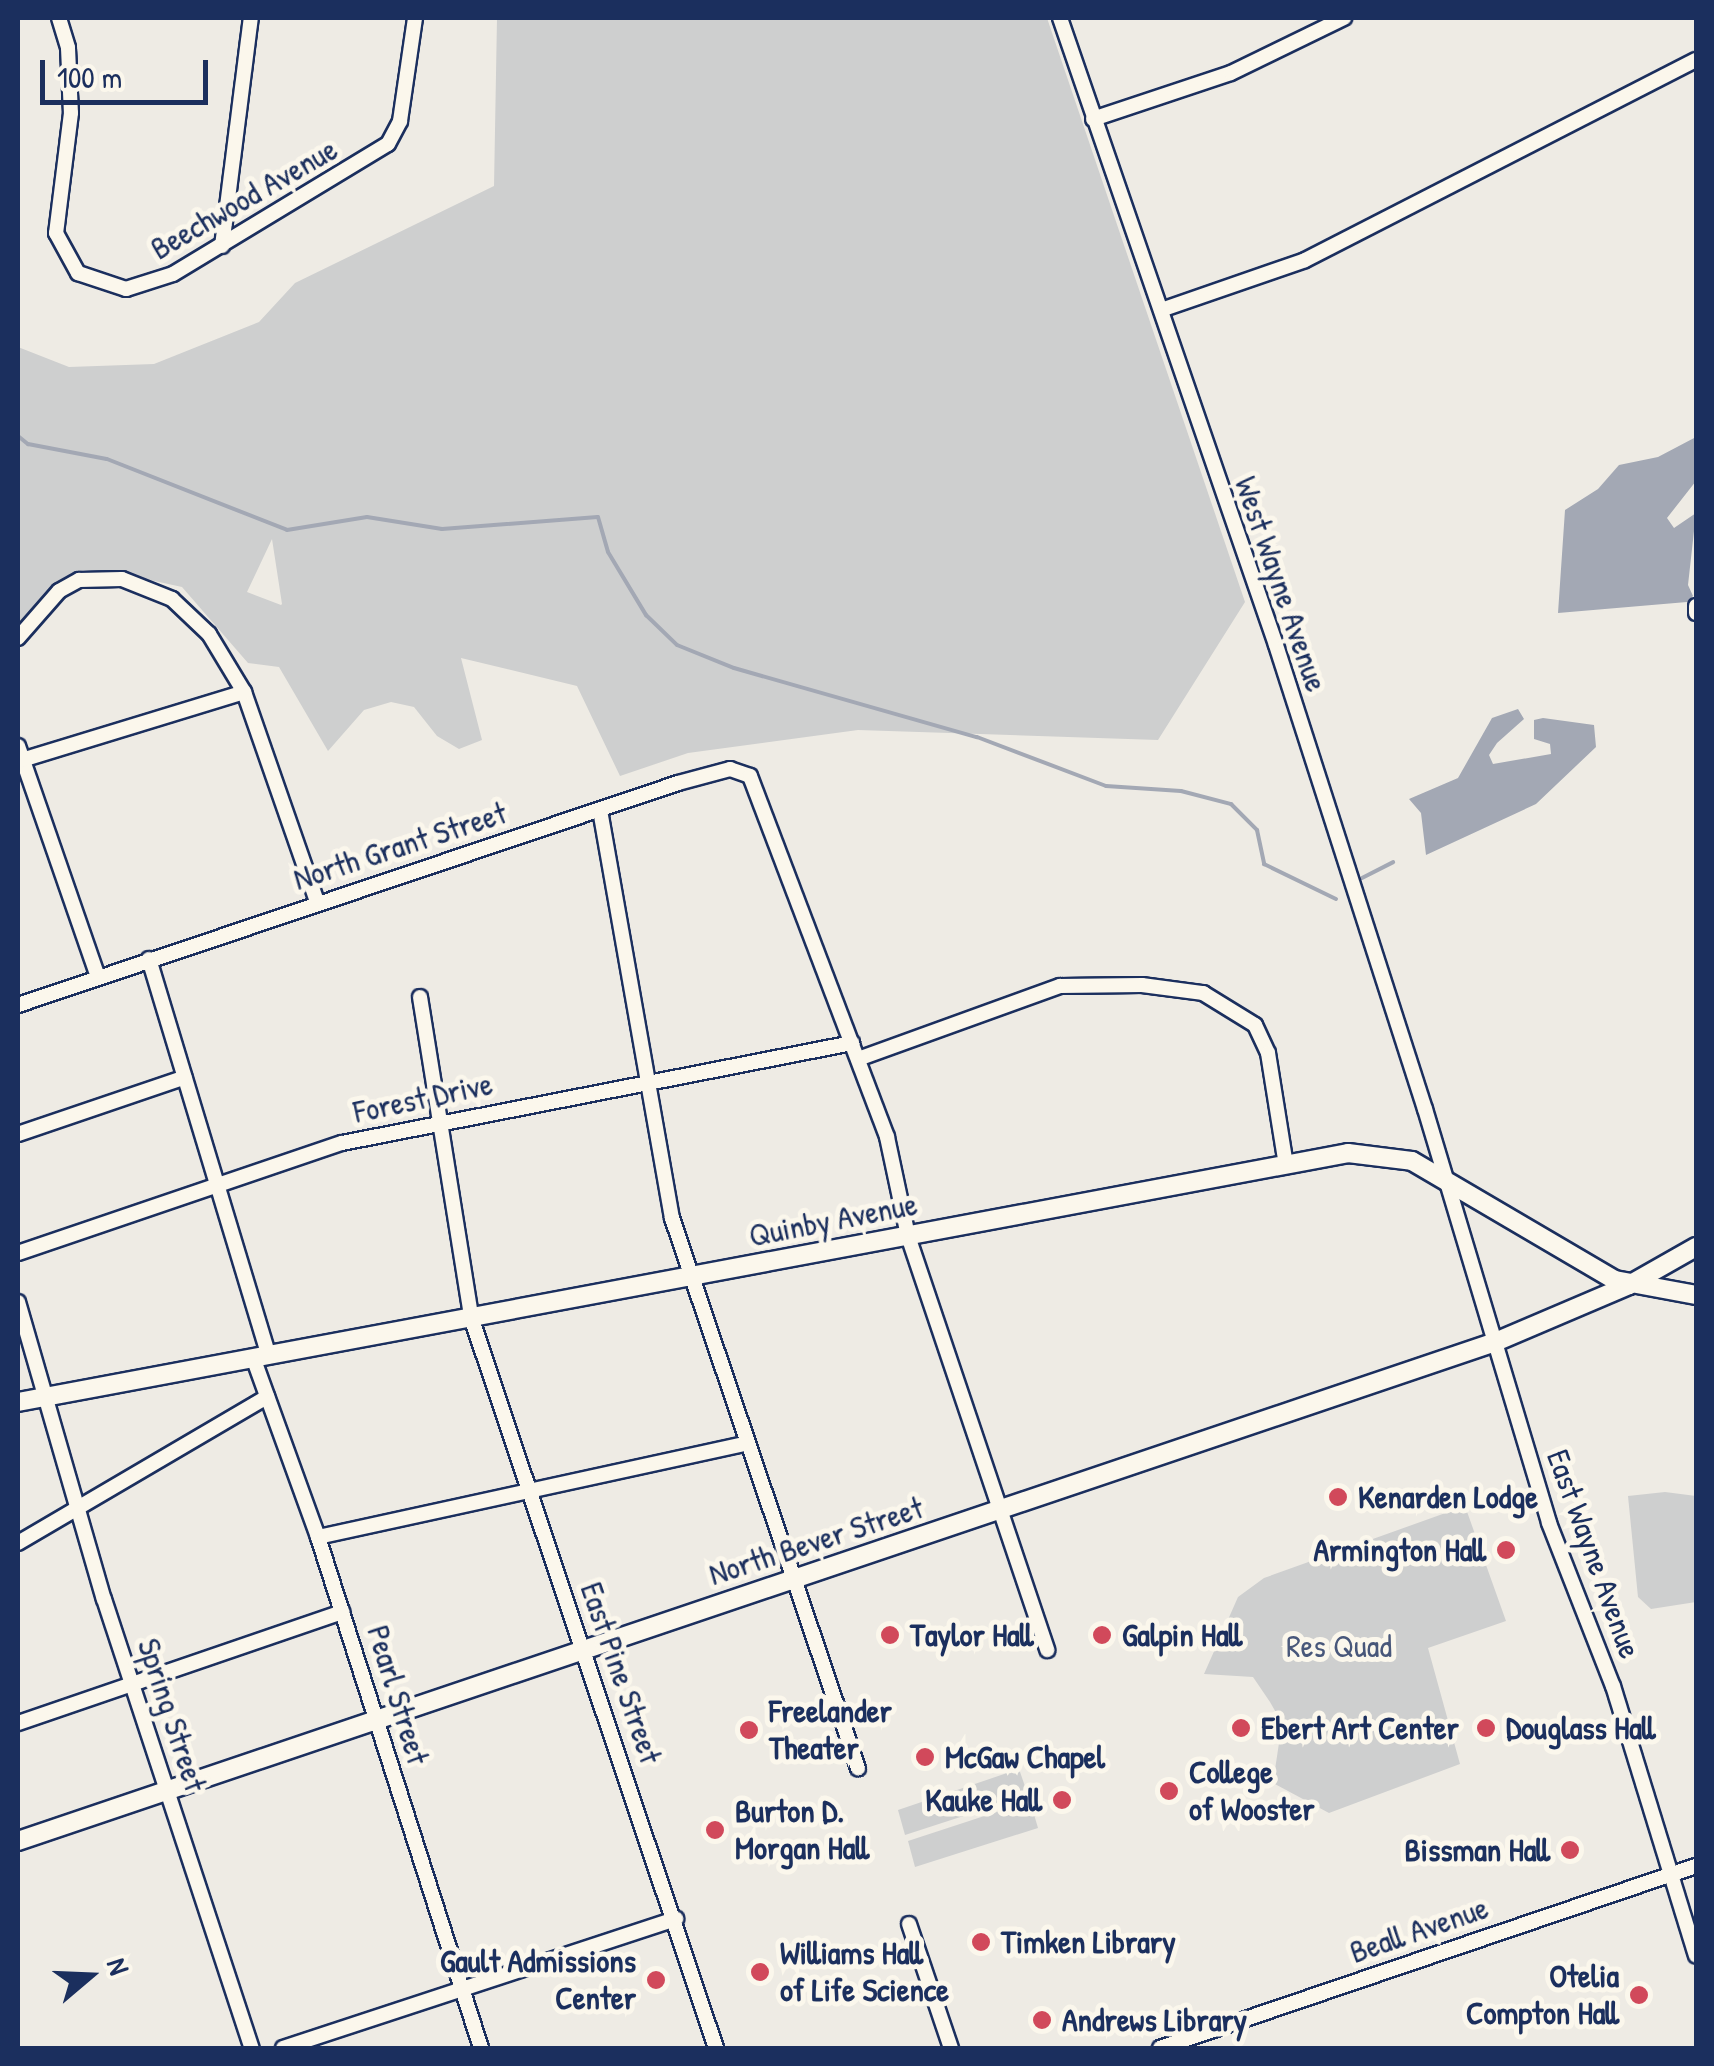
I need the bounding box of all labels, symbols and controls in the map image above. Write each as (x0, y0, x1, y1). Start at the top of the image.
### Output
scale bar (45, 40, 212, 102)
text: 100 m (57, 57, 122, 97)
street label: Beechwood Avenue (144, 130, 344, 268)
street label: West Wayne Avenue (1226, 472, 1336, 696)
street label: North Grant Street (289, 794, 511, 898)
street label: Forest Drive (350, 1065, 496, 1131)
street label: Quinby Avenue (746, 1185, 920, 1255)
street label: East Wayne Avenue (1539, 1445, 1649, 1663)
place label: Kenarden Lodge (1358, 1478, 1538, 1516)
marker: Kenarden Lodge (1327, 1486, 1349, 1508)
street label: North Bever Street (704, 1488, 928, 1594)
place label: Armington Hall (1313, 1531, 1486, 1569)
marker: Armington Hall (1495, 1539, 1517, 1561)
street label: East Pine Street (572, 1577, 670, 1769)
place label: Taylor Hall (910, 1616, 1033, 1654)
place label: Galpin Hall (1122, 1616, 1242, 1654)
street label: Pearl Street (359, 1621, 437, 1769)
marker: Taylor Hall (879, 1624, 901, 1646)
marker: Galpin Hall (1091, 1624, 1113, 1646)
park label: Res Quad (1286, 1627, 1392, 1665)
street label: Spring Street (129, 1634, 215, 1796)
place label: Freelander Theater (769, 1693, 892, 1768)
place label: Ebert Art Center (1261, 1709, 1459, 1747)
place label: Douglass Hall (1506, 1709, 1656, 1747)
marker: Ebert Art Center (1230, 1717, 1252, 1739)
marker: Douglass Hall (1475, 1717, 1497, 1739)
marker: Freelander Theater (738, 1719, 760, 1741)
place label: McGaw Chapel (945, 1738, 1105, 1776)
marker: McGaw Chapel (914, 1746, 936, 1768)
place label: College of Wooster (1189, 1754, 1315, 1829)
marker: College of Wooster (1158, 1780, 1180, 1802)
place label: Kauke Hall (925, 1781, 1042, 1819)
marker: Kauke Hall (1051, 1789, 1073, 1811)
place label: Burton D. Morgan Hall (735, 1793, 869, 1868)
marker: Burton D. Morgan Hall (704, 1819, 726, 1841)
place label: Bissman Hall (1405, 1831, 1550, 1869)
marker: Bissman Hall (1559, 1839, 1581, 1861)
street label: Beall Avenue (1345, 1888, 1493, 1972)
place label: Timken Library (1001, 1923, 1176, 1961)
north arrow (40, 1926, 140, 2026)
marker: Timken Library (970, 1931, 992, 1953)
place label: Williams Hall of Life Science (780, 1935, 949, 2010)
place label: Gault Admissions Center (440, 1943, 636, 2018)
text: N (98, 1953, 139, 1979)
place label: Otelia Compton Hall (1466, 1958, 1619, 2033)
marker: Williams Hall of Life Science (749, 1961, 771, 1983)
marker: Gault Admissions Center (645, 1969, 667, 1991)
marker: Otelia Compton Hall (1628, 1984, 1650, 2006)
place label: Andrews Library (1062, 2001, 1247, 2039)
marker: Andrews Library (1031, 2009, 1053, 2031)

